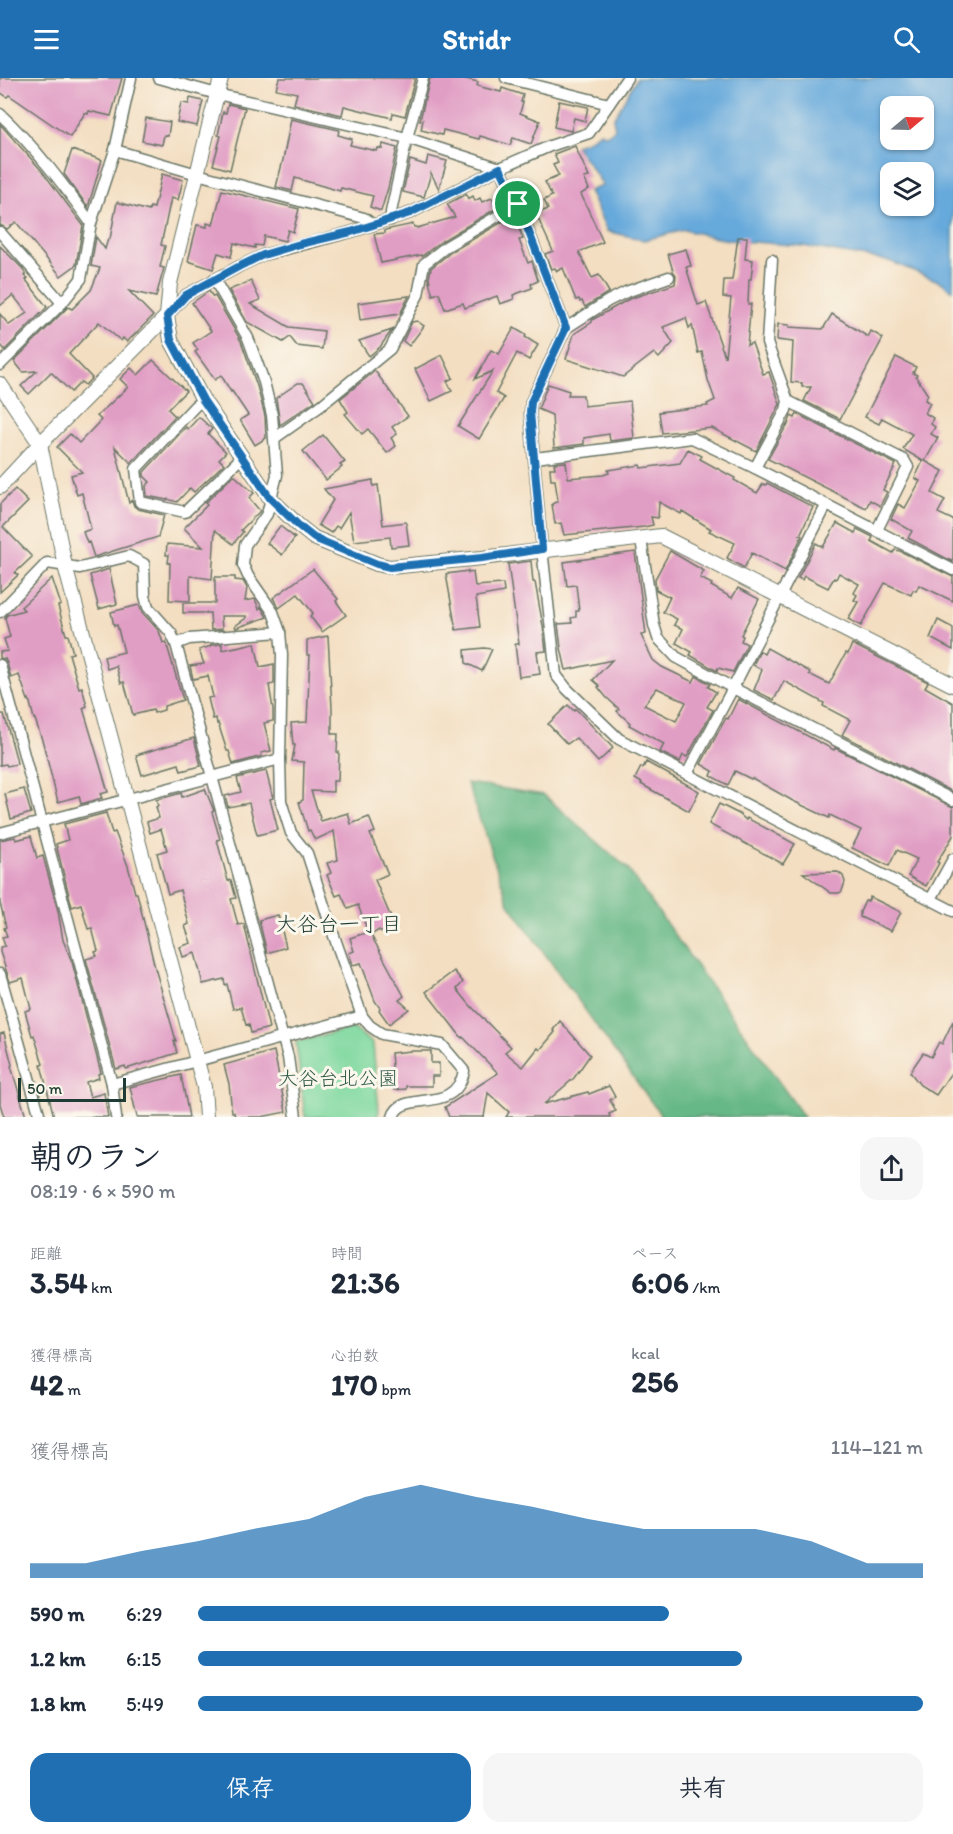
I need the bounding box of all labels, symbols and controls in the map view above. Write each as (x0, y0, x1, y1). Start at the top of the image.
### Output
icon: menu (30, 23, 63, 56)
text: Stridr (443, 23, 510, 56)
icon: search (890, 23, 923, 56)
north arrow (880, 96, 934, 150)
map controls (880, 96, 934, 216)
button: layers (880, 162, 934, 216)
pin (492, 178, 543, 229)
icon: arrive (501, 187, 534, 220)
district label: 大谷台一丁目 (276, 911, 402, 936)
park label: 大谷台北公園 (278, 1066, 398, 1090)
scale bar (18, 1075, 126, 1103)
text: 50 m (27, 1079, 62, 1098)
text: 朝のラン (30, 1137, 162, 1176)
button: share (860, 1137, 923, 1200)
text: 08:19 · 6 × 590 m (30, 1179, 176, 1203)
text: 距離 (30, 1244, 62, 1263)
text: 時間 (331, 1244, 363, 1263)
text: ペース (631, 1244, 678, 1263)
text: 3.54 (30, 1264, 88, 1301)
text: 21:36 (331, 1264, 400, 1301)
text: 6:06 (631, 1264, 689, 1301)
text: km (88, 1278, 112, 1297)
text: /km (689, 1278, 720, 1297)
text: kcal (631, 1344, 660, 1363)
text: 獲得標高 (30, 1346, 94, 1365)
text: 心拍数 (331, 1346, 379, 1365)
text: 256 (631, 1363, 679, 1400)
text: 42 (30, 1366, 64, 1403)
text: 170 (331, 1366, 378, 1403)
text: m (64, 1380, 81, 1399)
text: bpm (378, 1380, 411, 1399)
text: 114–121 m (831, 1435, 923, 1459)
text: 獲得標高 (30, 1439, 110, 1463)
text: 590 m (30, 1602, 85, 1626)
text: 6:29 (126, 1602, 162, 1626)
text: 1.2 km (30, 1647, 86, 1671)
text: 6:15 (126, 1647, 161, 1671)
text: 1.8 km (30, 1692, 86, 1716)
text: 5:49 (126, 1692, 164, 1716)
button: 保存 (30, 1753, 471, 1822)
button: 共有 (483, 1753, 923, 1822)

